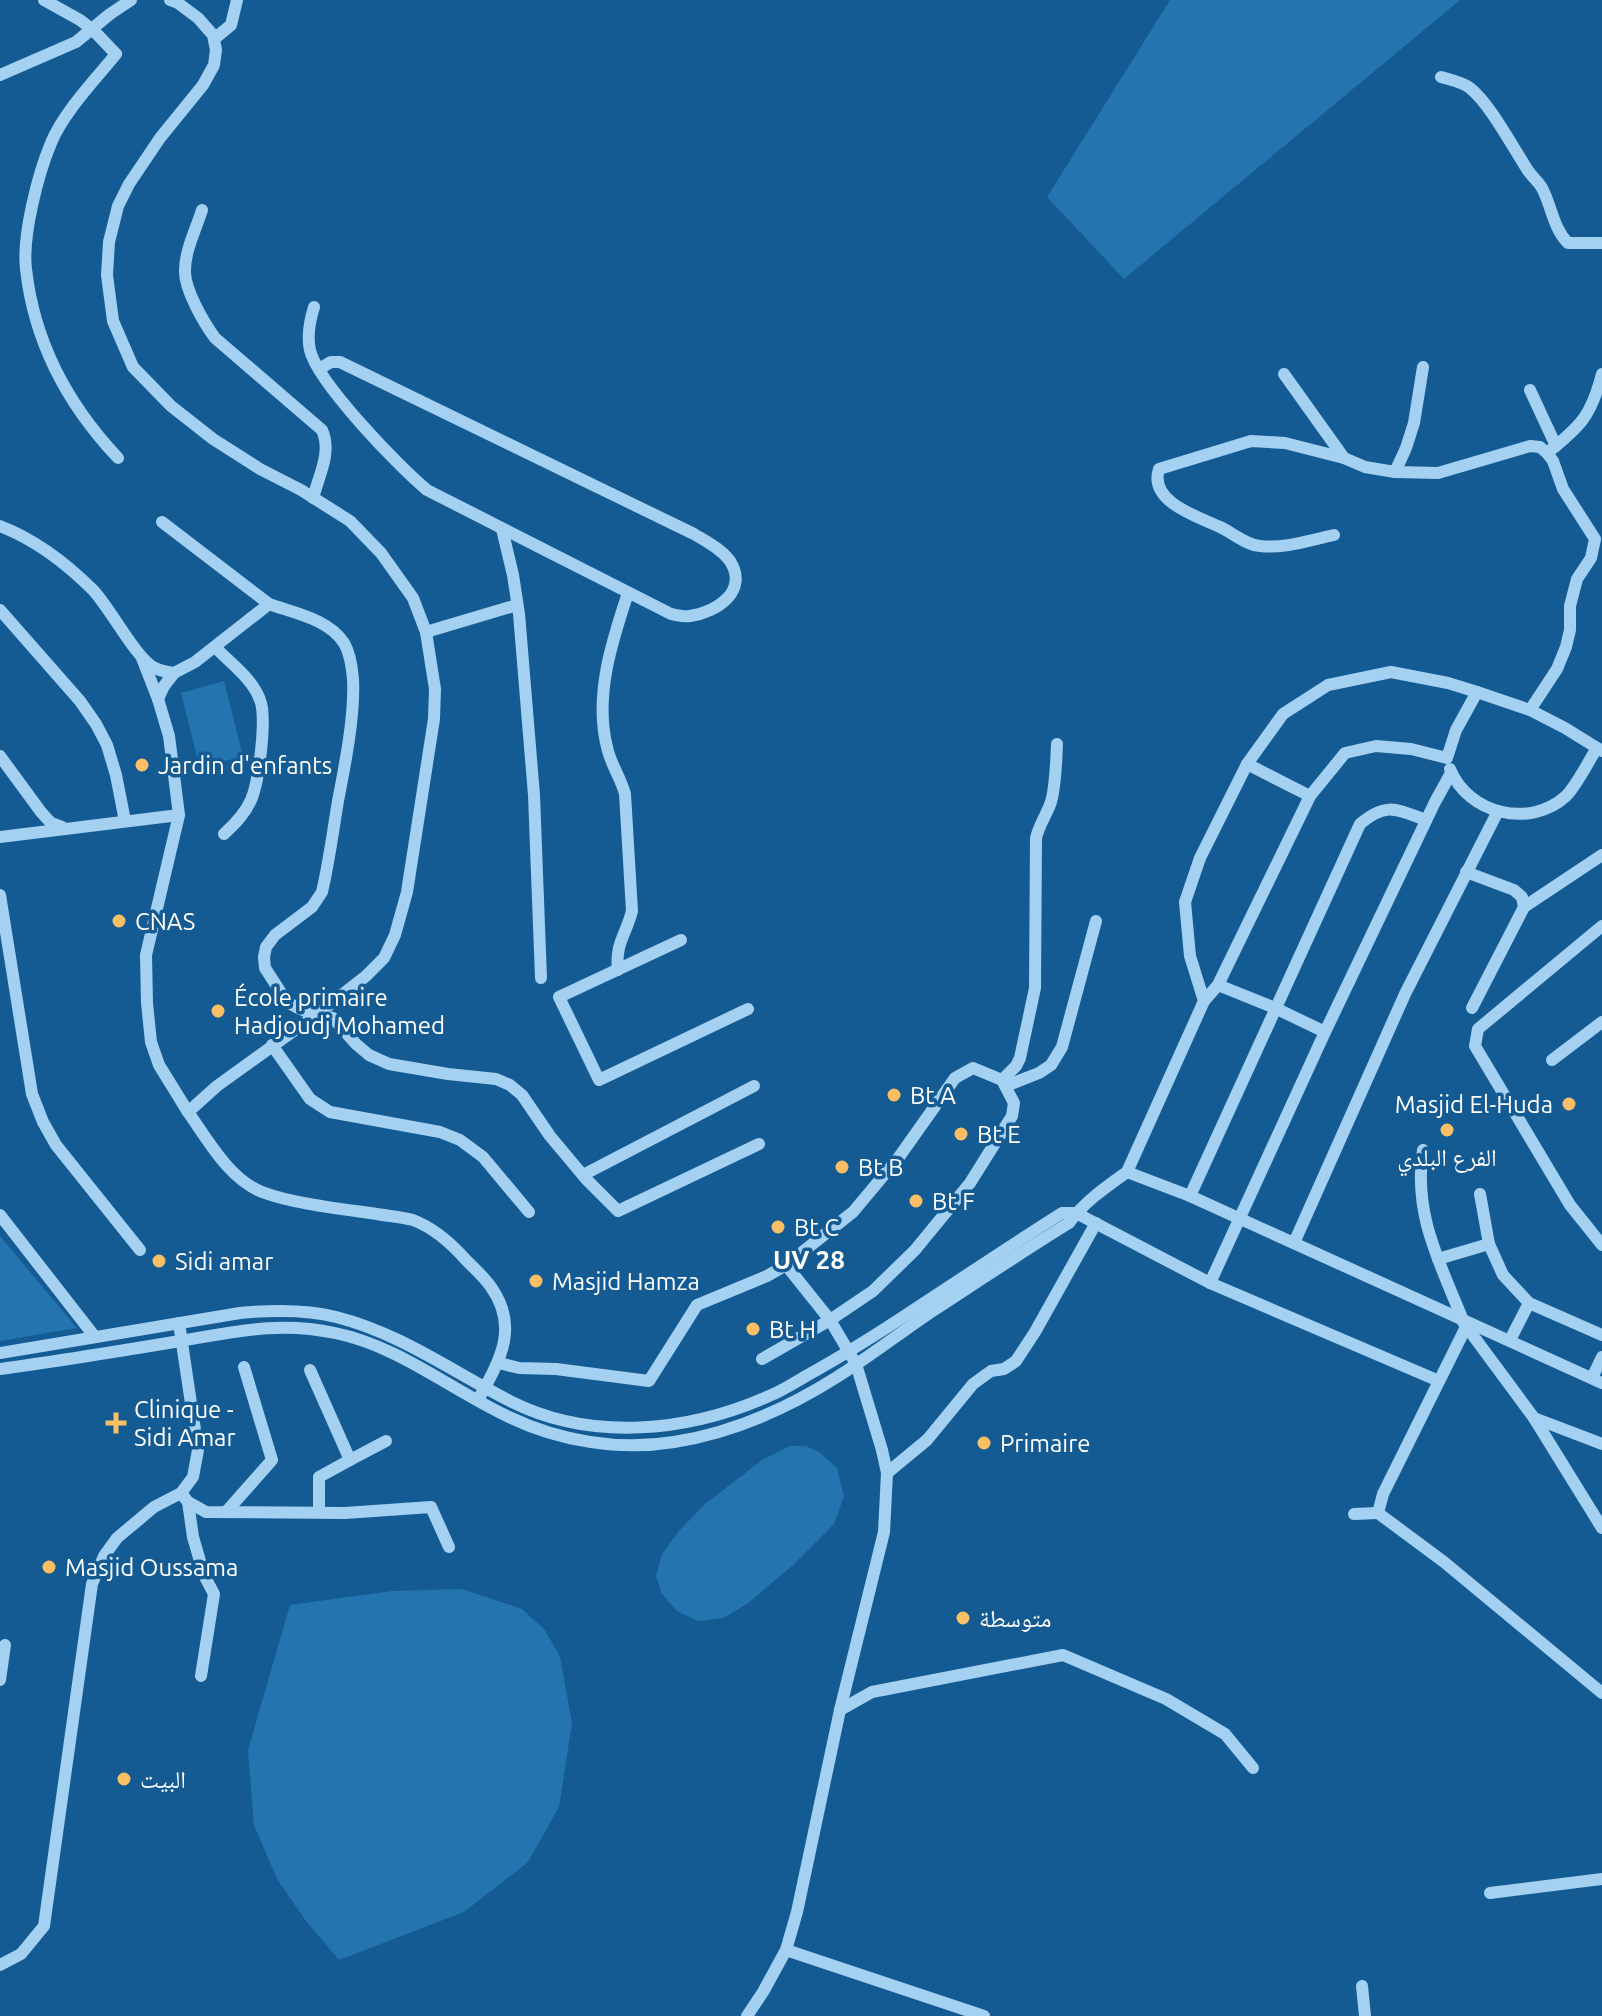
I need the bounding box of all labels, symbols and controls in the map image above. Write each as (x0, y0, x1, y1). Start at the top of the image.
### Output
place label: Jardin d'enfants (158, 752, 332, 779)
marker: Jardin d'enfants (133, 756, 151, 774)
place label: CNAS (135, 908, 195, 935)
marker: CNAS (110, 912, 128, 930)
place label: École primaire Hadjoudj Mohamed (234, 983, 445, 1039)
marker: École primaire Hadjoudj Mohamed (209, 1002, 227, 1020)
place label: Bt A (910, 1082, 956, 1109)
marker: Bt A (885, 1086, 903, 1104)
place label: Masjid El-Huda (1395, 1091, 1553, 1118)
marker: Masjid El-Huda (1560, 1095, 1578, 1113)
place label: Bt E (977, 1121, 1021, 1148)
marker: الفرع البلدي (1438, 1121, 1456, 1139)
marker: Bt E (952, 1125, 970, 1143)
place label: الفرع البلدي (1397, 1144, 1497, 1177)
place label: Bt B (858, 1154, 903, 1181)
marker: Bt B (833, 1158, 851, 1176)
place label: Bt F (932, 1188, 975, 1215)
marker: Bt F (907, 1192, 925, 1210)
place label: Bt C (794, 1214, 839, 1241)
marker: Bt C (769, 1218, 787, 1236)
district label: UV 28 (773, 1245, 845, 1274)
place label: Sidi amar (175, 1248, 273, 1275)
marker: Sidi amar (150, 1252, 168, 1270)
place label: Masjid Hamza (552, 1268, 700, 1295)
marker: Masjid Hamza (527, 1272, 545, 1290)
place label: Bt H (769, 1316, 816, 1343)
marker: Bt H (744, 1320, 762, 1338)
place label: Clinique - Sidi Amar (134, 1396, 236, 1451)
marker: Clinique - Sidi Amar (105, 1412, 127, 1434)
place label: Primaire (1000, 1430, 1090, 1457)
marker: Primaire (975, 1434, 993, 1452)
place label: Masjid Oussama (65, 1554, 238, 1581)
marker: Masjid Oussama (40, 1558, 58, 1576)
place label: متوسطة (979, 1605, 1052, 1632)
marker: متوسطة (954, 1609, 972, 1627)
place label: البيت (140, 1766, 186, 1793)
marker: البيت (115, 1770, 133, 1788)

